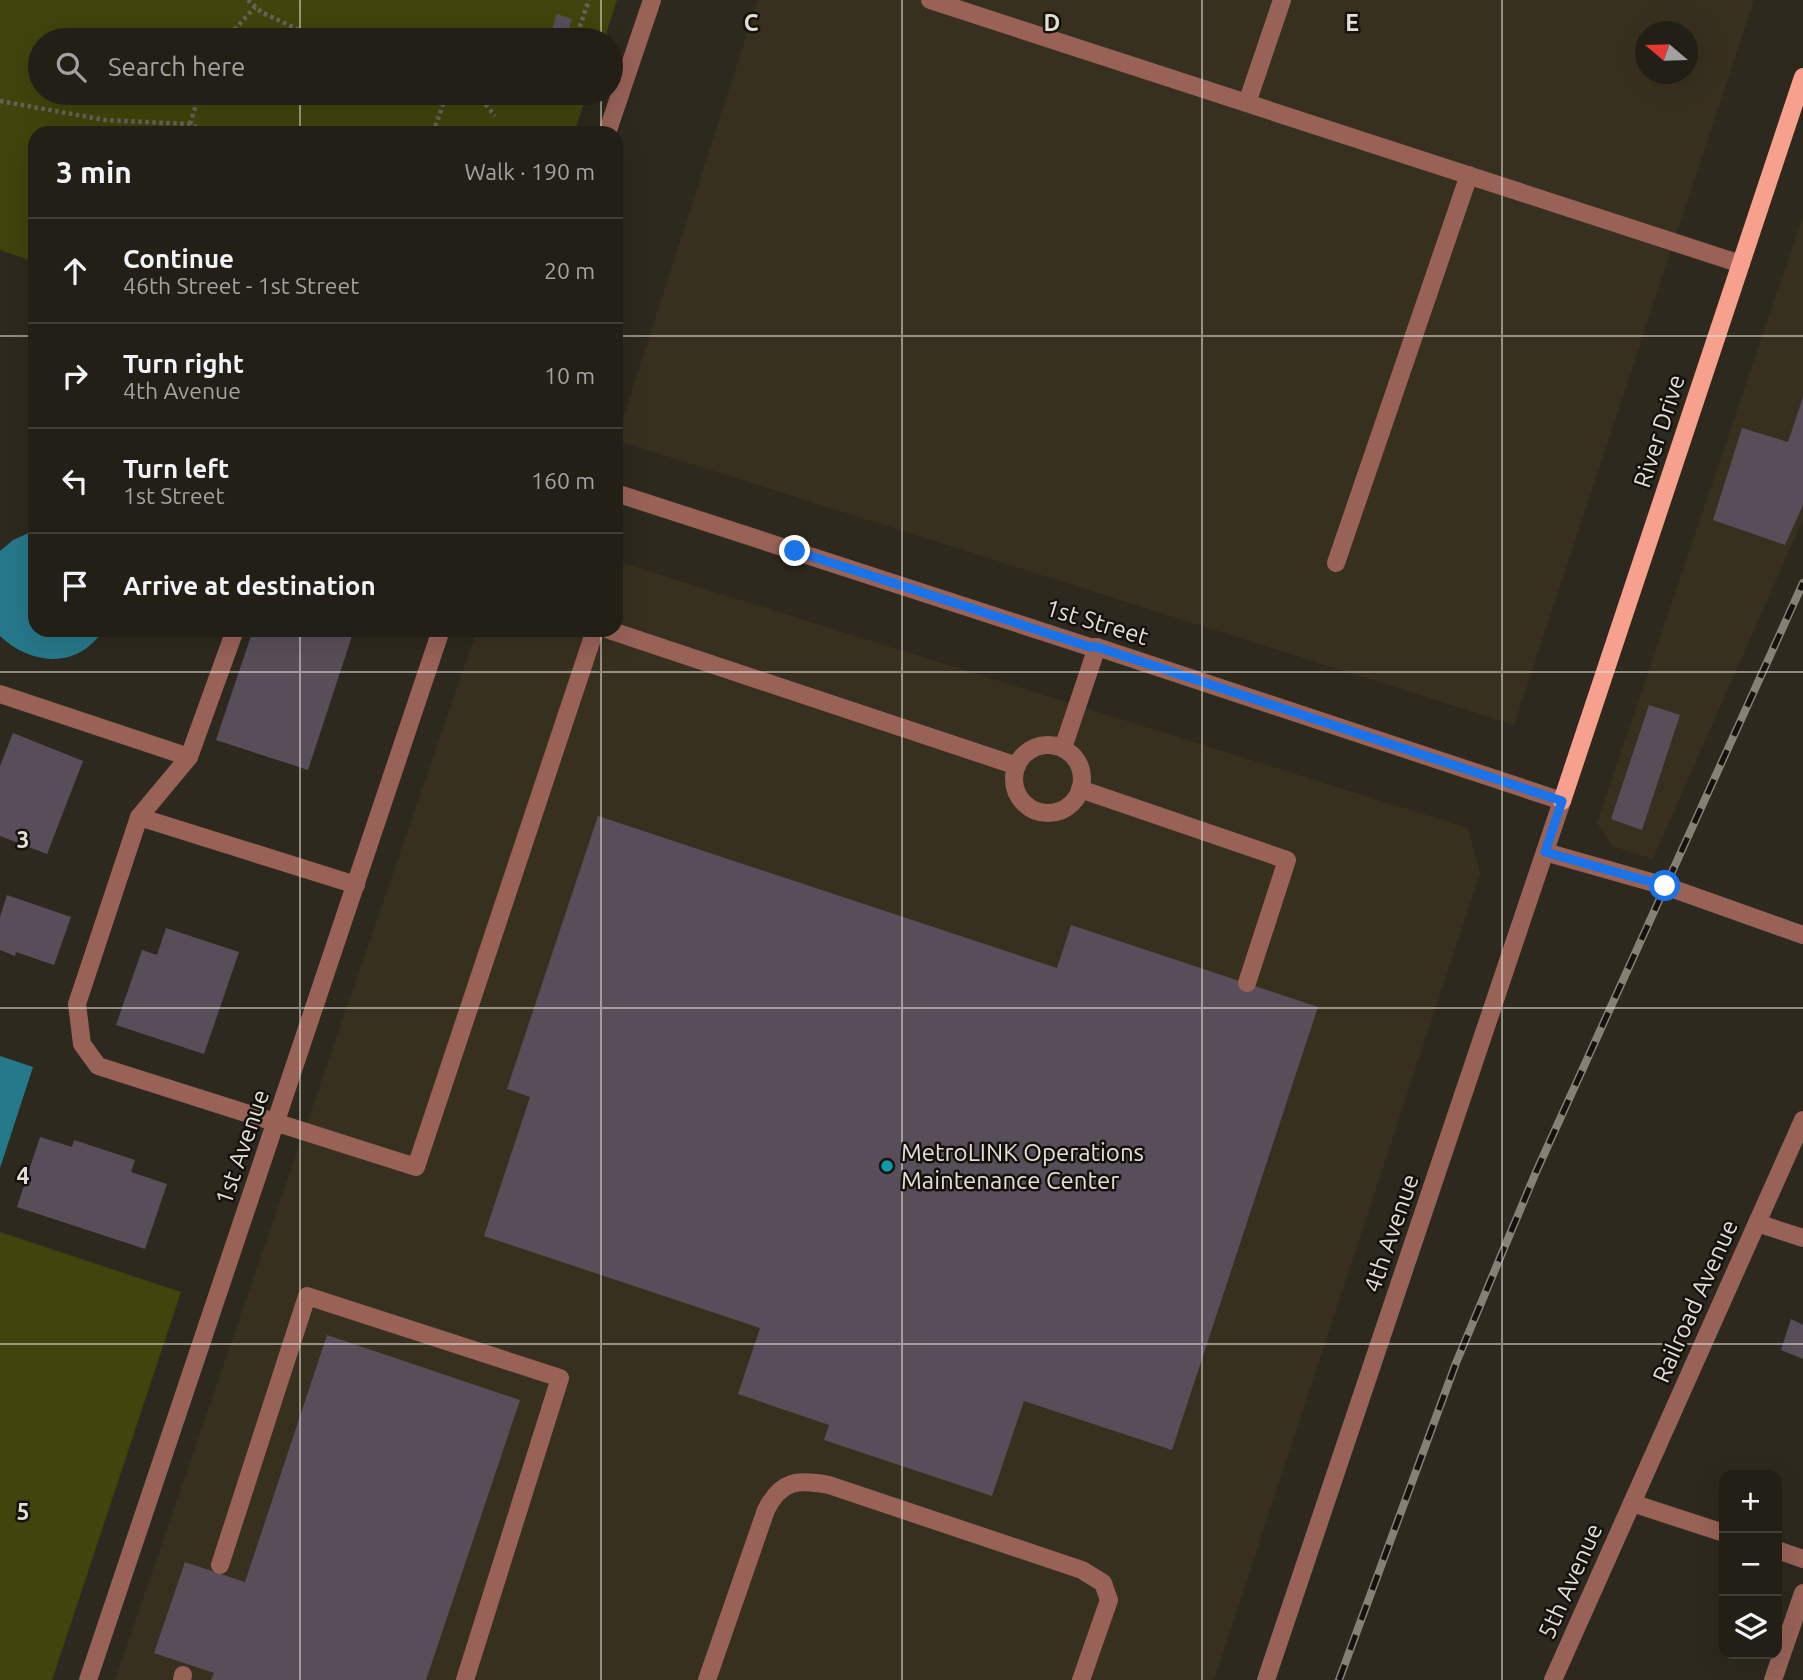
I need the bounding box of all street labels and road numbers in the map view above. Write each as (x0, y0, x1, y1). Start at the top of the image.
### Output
street label: River Drive (1628, 371, 1690, 491)
street label: 1st Street (1042, 594, 1152, 651)
street label: 1st Avenue (210, 1086, 274, 1208)
street label: 4th Avenue (1358, 1170, 1424, 1296)
street label: Railroad Avenue (1647, 1215, 1743, 1387)
street label: 5th Avenue (1533, 1519, 1607, 1643)

